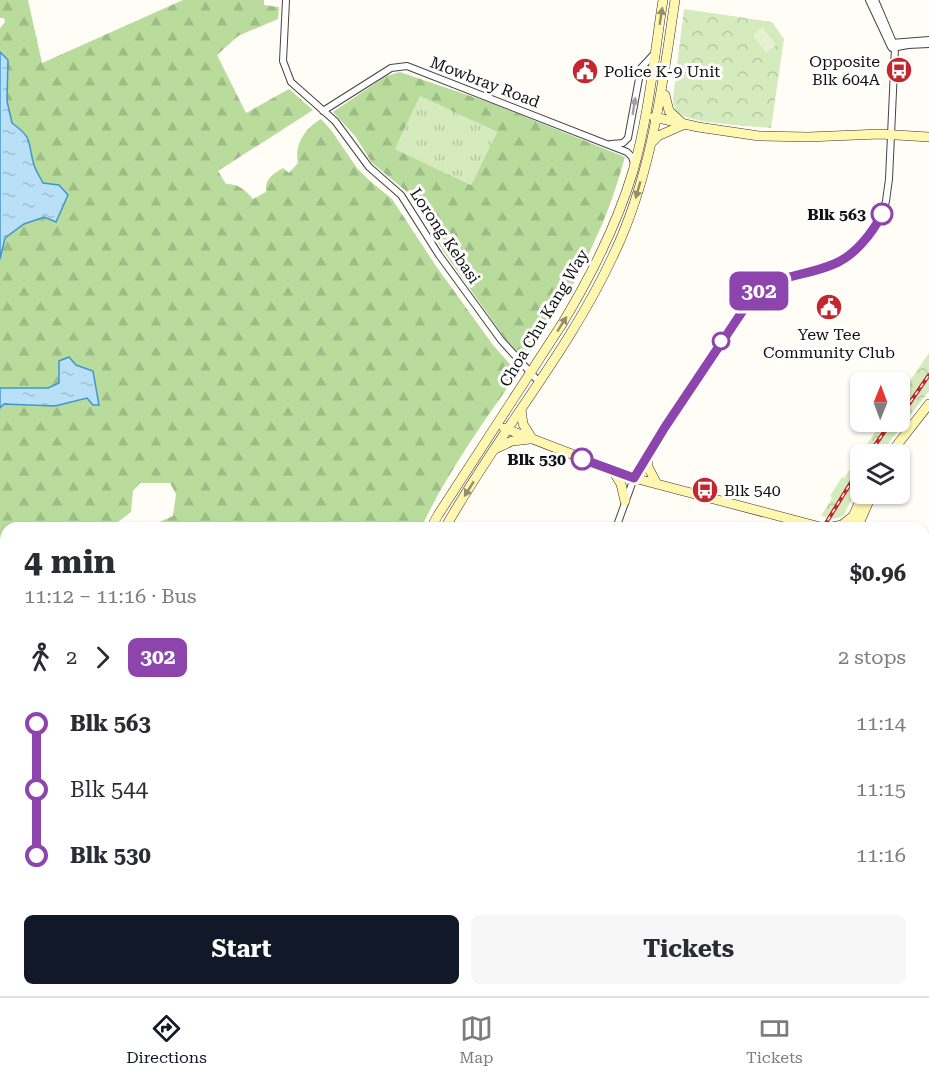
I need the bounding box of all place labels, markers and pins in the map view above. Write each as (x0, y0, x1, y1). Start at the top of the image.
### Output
place label: Opposite Blk 604A (809, 52, 881, 89)
bus stop icon: Opposite Blk 604A (884, 55, 914, 85)
public building icon: Police K-9 Unit (570, 56, 600, 86)
place label: Police K-9 Unit (604, 62, 720, 81)
marker: Blk 563 (871, 203, 893, 225)
place label: Blk 563 (807, 205, 866, 224)
public building icon: Yew Tee Community Club (814, 292, 844, 322)
place label: Yew Tee Community Club (763, 325, 895, 362)
unlabelled marker (712, 332, 730, 350)
marker: Blk 530 (571, 448, 593, 470)
place label: Blk 530 (507, 450, 566, 469)
bus stop icon: Blk 540 (690, 475, 720, 505)
place label: Blk 540 (724, 481, 781, 500)

